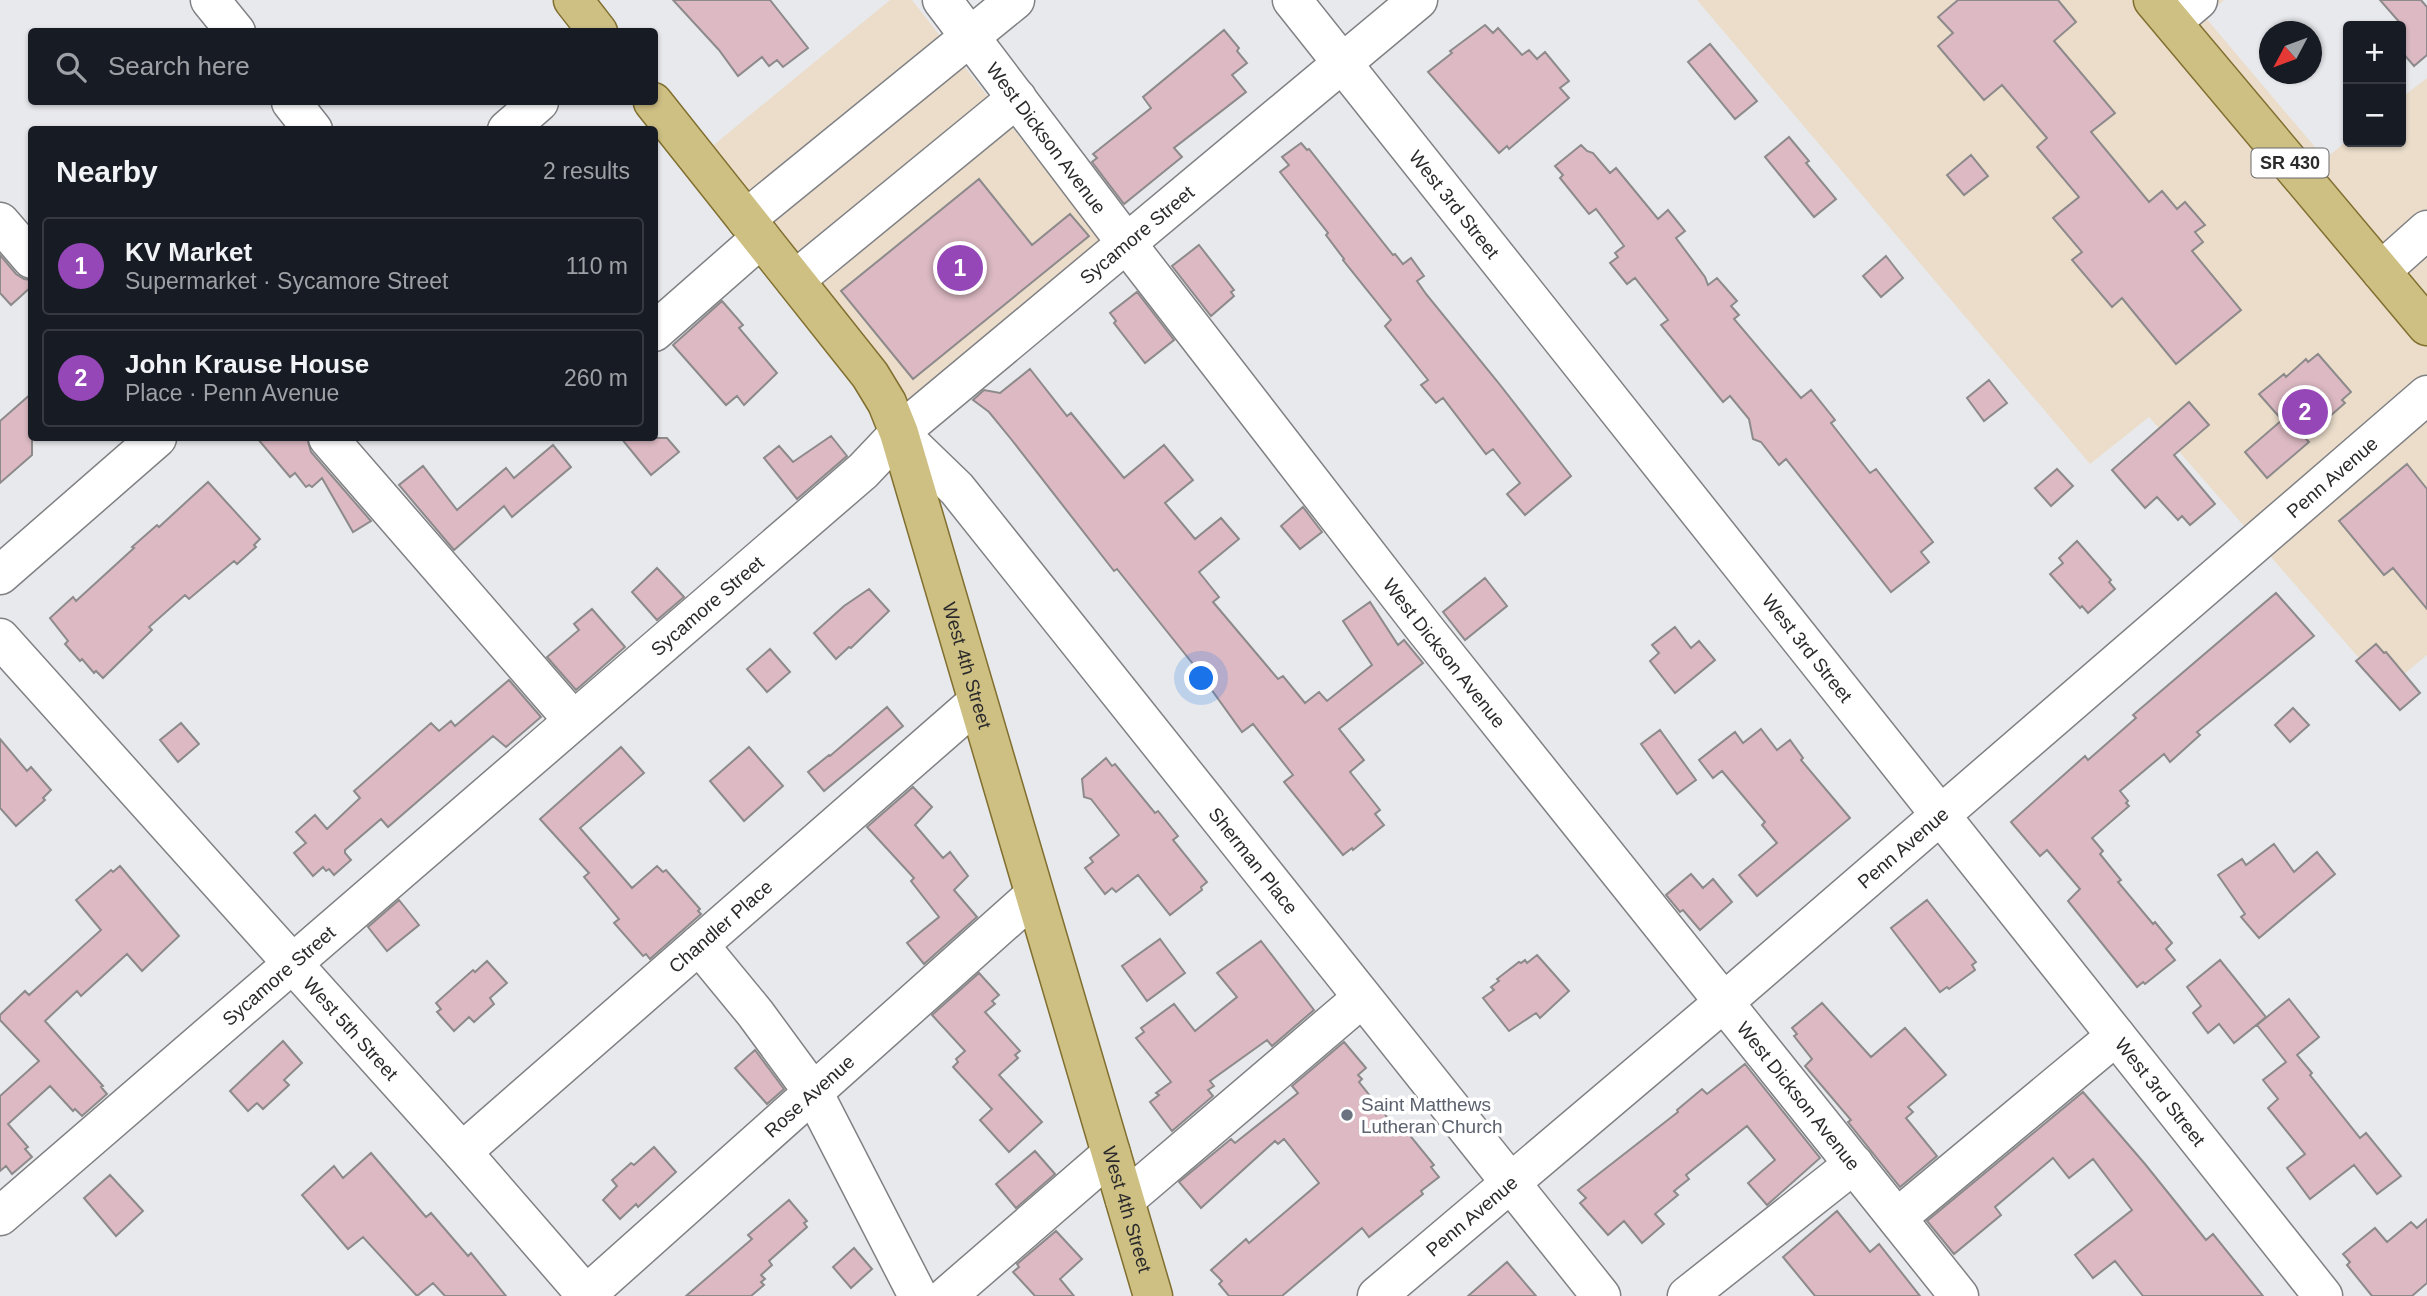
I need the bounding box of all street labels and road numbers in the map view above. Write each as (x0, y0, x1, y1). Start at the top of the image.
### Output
street label: West Dickson Avenue (982, 58, 1110, 218)
street label: West 3rd Street (1405, 146, 1504, 263)
road number: SR 430 (2252, 148, 2328, 178)
street label: Sycamore Street (1076, 181, 1199, 288)
street label: Penn Avenue (2283, 433, 2382, 522)
street label: Sycamore Street (647, 551, 768, 660)
street label: West Dickson Avenue (1379, 574, 1510, 732)
street label: West 3rd Street (1758, 590, 1857, 707)
street label: West 4th Street (938, 600, 996, 732)
street label: Penn Avenue (1854, 803, 1953, 893)
street label: Sherman Place (1204, 804, 1302, 918)
street label: Chandler Place (665, 876, 776, 977)
street label: Sycamore Street (218, 921, 340, 1030)
street label: West 5th Street (299, 973, 403, 1085)
street label: West Dickson Avenue (1733, 1018, 1864, 1175)
street label: West 3rd Street (2111, 1034, 2210, 1151)
street label: Rose Avenue (760, 1051, 858, 1142)
street label: West 4th Street (1098, 1144, 1156, 1276)
street label: Penn Avenue (1422, 1172, 1522, 1261)

